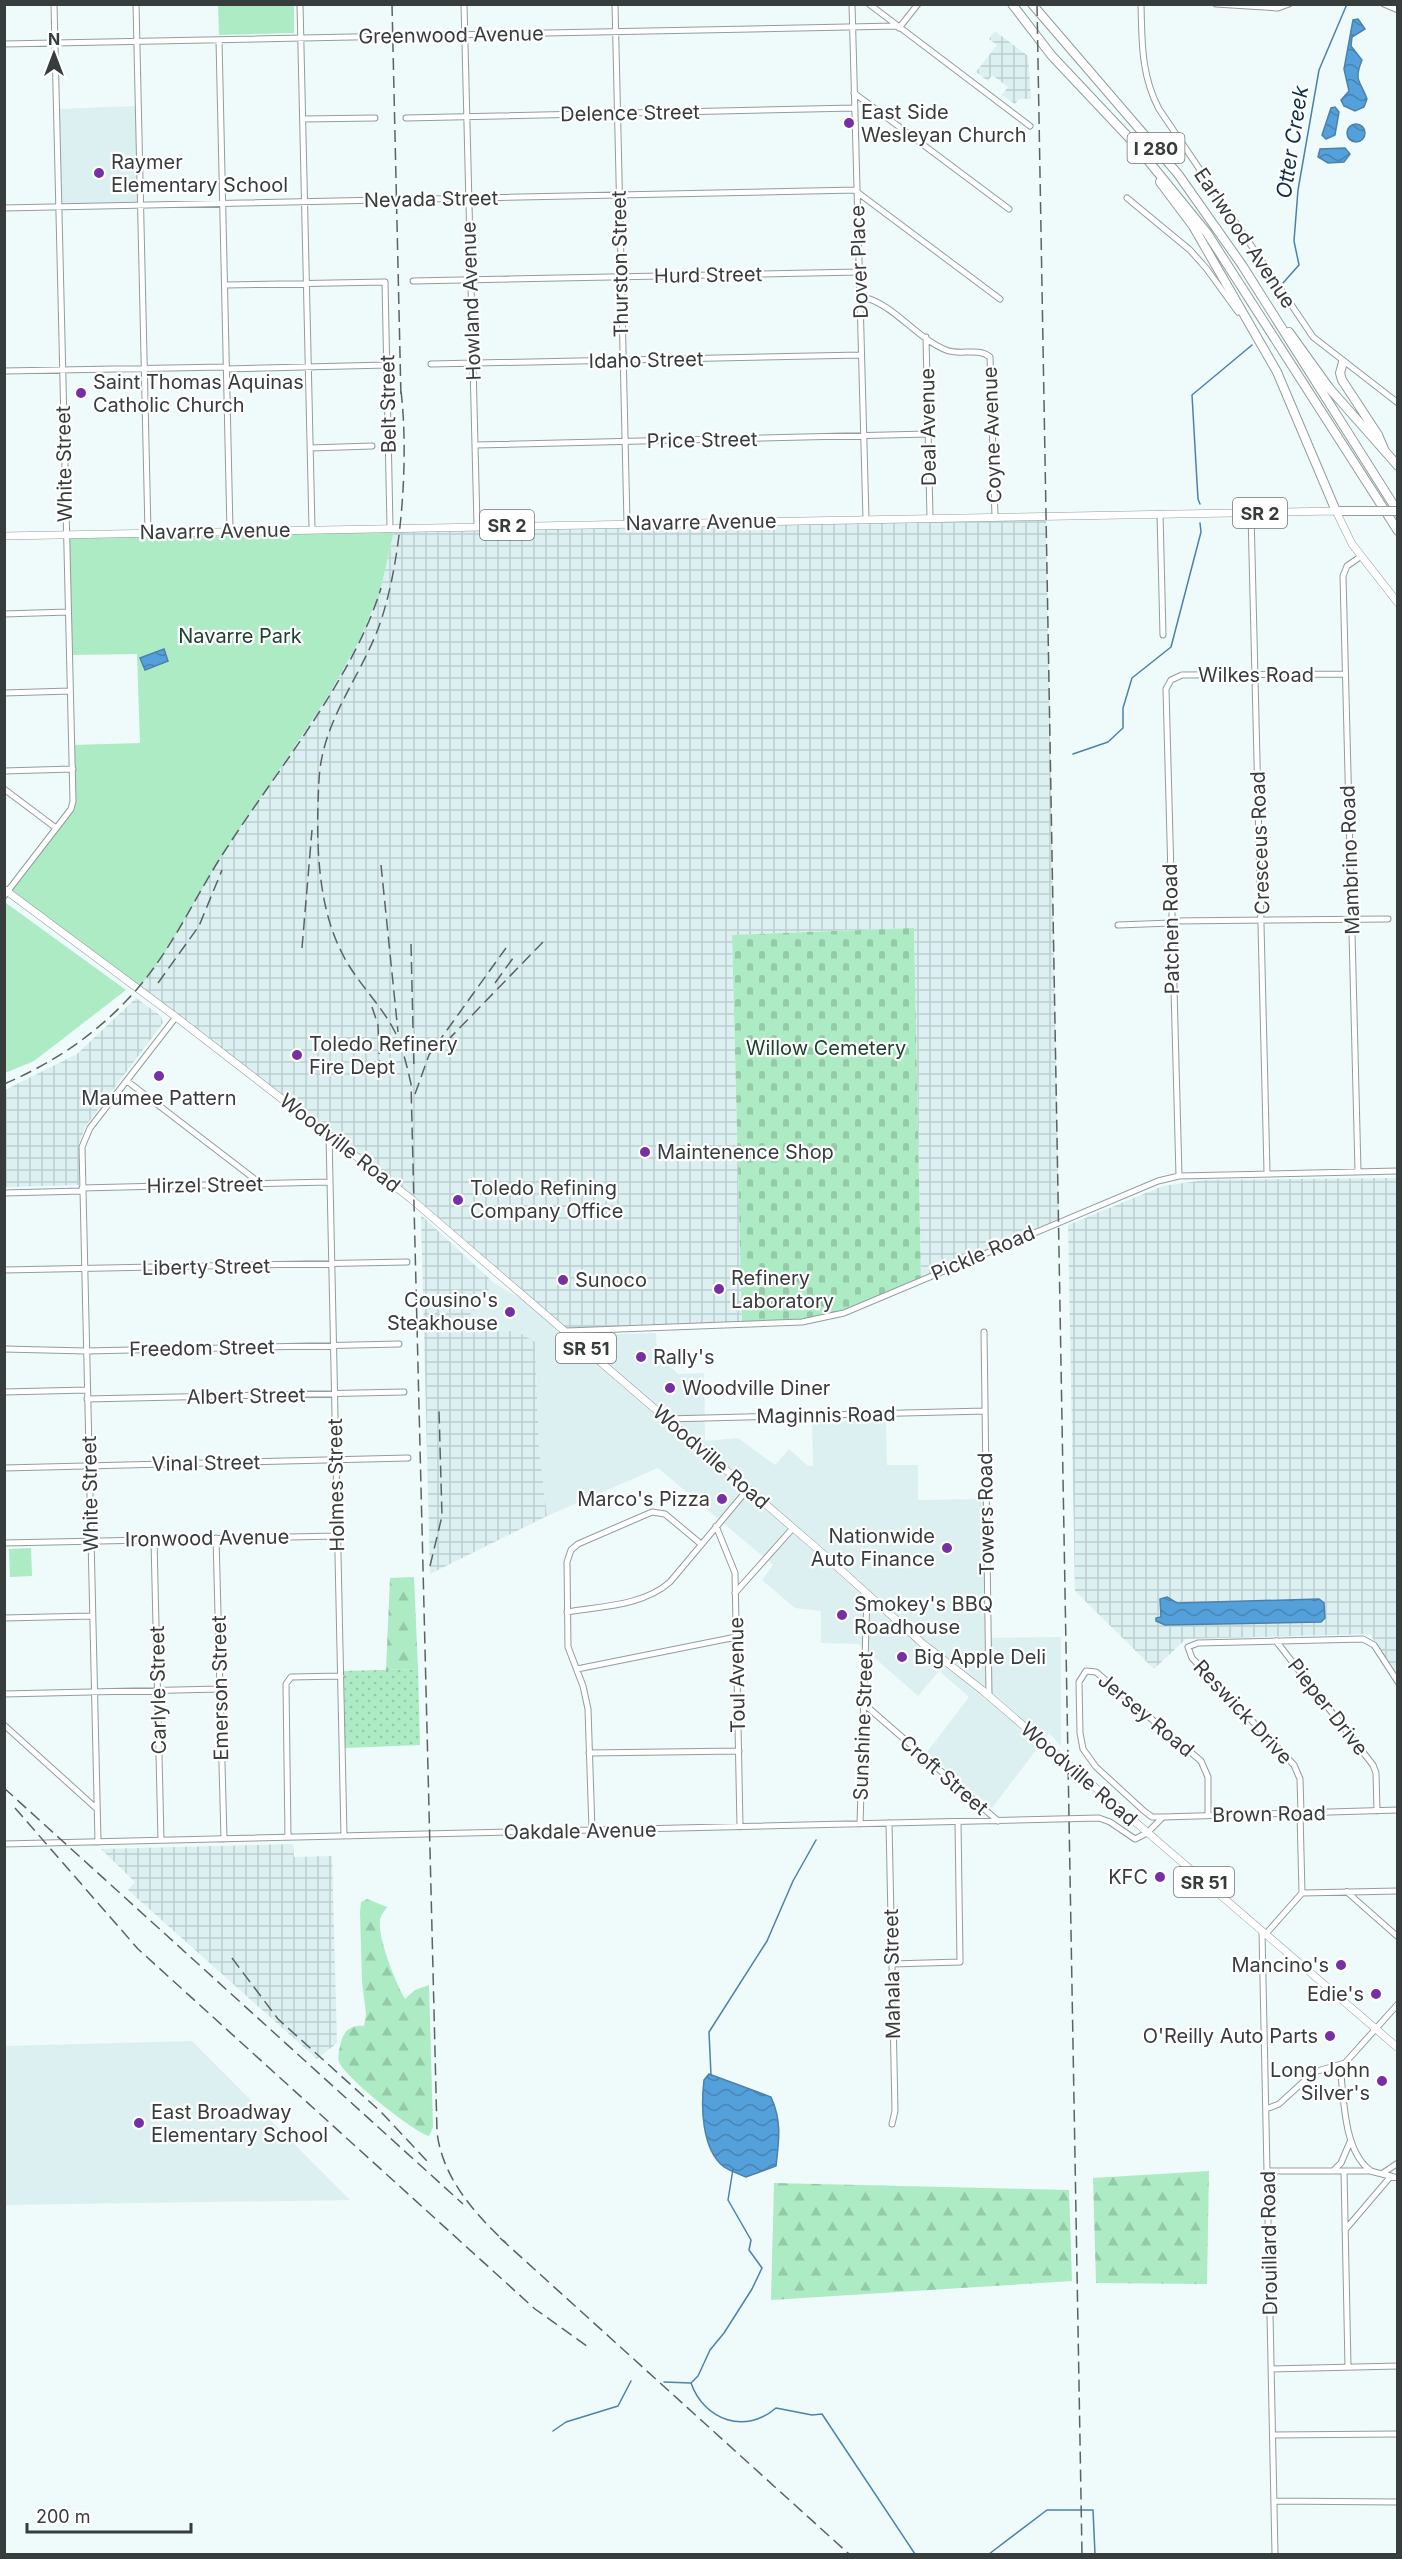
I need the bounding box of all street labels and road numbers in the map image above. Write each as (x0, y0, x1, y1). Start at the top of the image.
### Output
street label: Greenwood Avenue (358, 21, 544, 49)
street label: Delence Street (560, 100, 700, 126)
road number: I 280 (1128, 133, 1184, 163)
street label: Earlwood Avenue (1189, 163, 1301, 313)
street label: Nevada Street (364, 186, 499, 212)
street label: Thurston Street (607, 190, 633, 338)
street label: Dover Place (845, 205, 873, 319)
street label: Howland Avenue (456, 221, 486, 381)
street label: Hurd Street (654, 262, 763, 288)
street label: Idaho Street (588, 347, 704, 373)
street label: Belt Street (375, 354, 401, 453)
street label: Coyne Avenue (978, 366, 1006, 504)
street label: Deal Avenue (915, 368, 941, 486)
street label: White Street (51, 405, 77, 522)
street label: Price Street (646, 427, 758, 453)
road number: SR 2 (1233, 498, 1287, 528)
street label: Navarre Avenue (625, 509, 777, 535)
road number: SR 2 (480, 510, 534, 540)
street label: Navarre Avenue (139, 518, 291, 544)
street label: Wilkes Road (1198, 663, 1314, 687)
street label: Cresceus Road (1246, 771, 1274, 915)
street label: Mambrino Road (1335, 785, 1365, 935)
street label: Patchen Road (1158, 863, 1184, 995)
street label: Woodville Road (275, 1088, 405, 1198)
street label: Hirzel Street (147, 1172, 264, 1198)
street label: Pickle Road (928, 1220, 1038, 1286)
street label: Liberty Street (142, 1254, 271, 1280)
road number: SR 51 (556, 1333, 616, 1363)
street label: Freedom Street (129, 1335, 275, 1361)
street label: Albert Street (186, 1383, 306, 1409)
street label: Woodville Road (648, 1400, 774, 1514)
street label: Maginnis Road (756, 1402, 896, 1428)
street label: Holmes Street (323, 1418, 349, 1552)
street label: White Street (77, 1435, 103, 1552)
street label: Vinal Street (152, 1450, 261, 1476)
street label: Towers Road (973, 1452, 999, 1576)
street label: Ironwood Avenue (125, 1525, 289, 1551)
street label: Emerson Street (207, 1615, 233, 1761)
street label: Toul Avenue (724, 1617, 750, 1733)
street label: Carlyle Street (145, 1625, 171, 1754)
street label: Sunshine Street (848, 1651, 878, 1801)
street label: Pieper Drive (1283, 1654, 1373, 1760)
street label: Reswick Drive (1189, 1655, 1297, 1769)
street label: Jersey Road (1093, 1668, 1199, 1762)
street label: Woodville Road (1016, 1717, 1142, 1831)
street label: Croft Street (895, 1730, 993, 1820)
street label: Brown Road (1212, 1801, 1326, 1827)
street label: Oakdale Avenue (503, 1818, 657, 1844)
road number: SR 51 (1174, 1867, 1234, 1897)
street label: Mahala Street (879, 1908, 905, 2039)
street label: Drouillard Road (1256, 2171, 1282, 2315)

